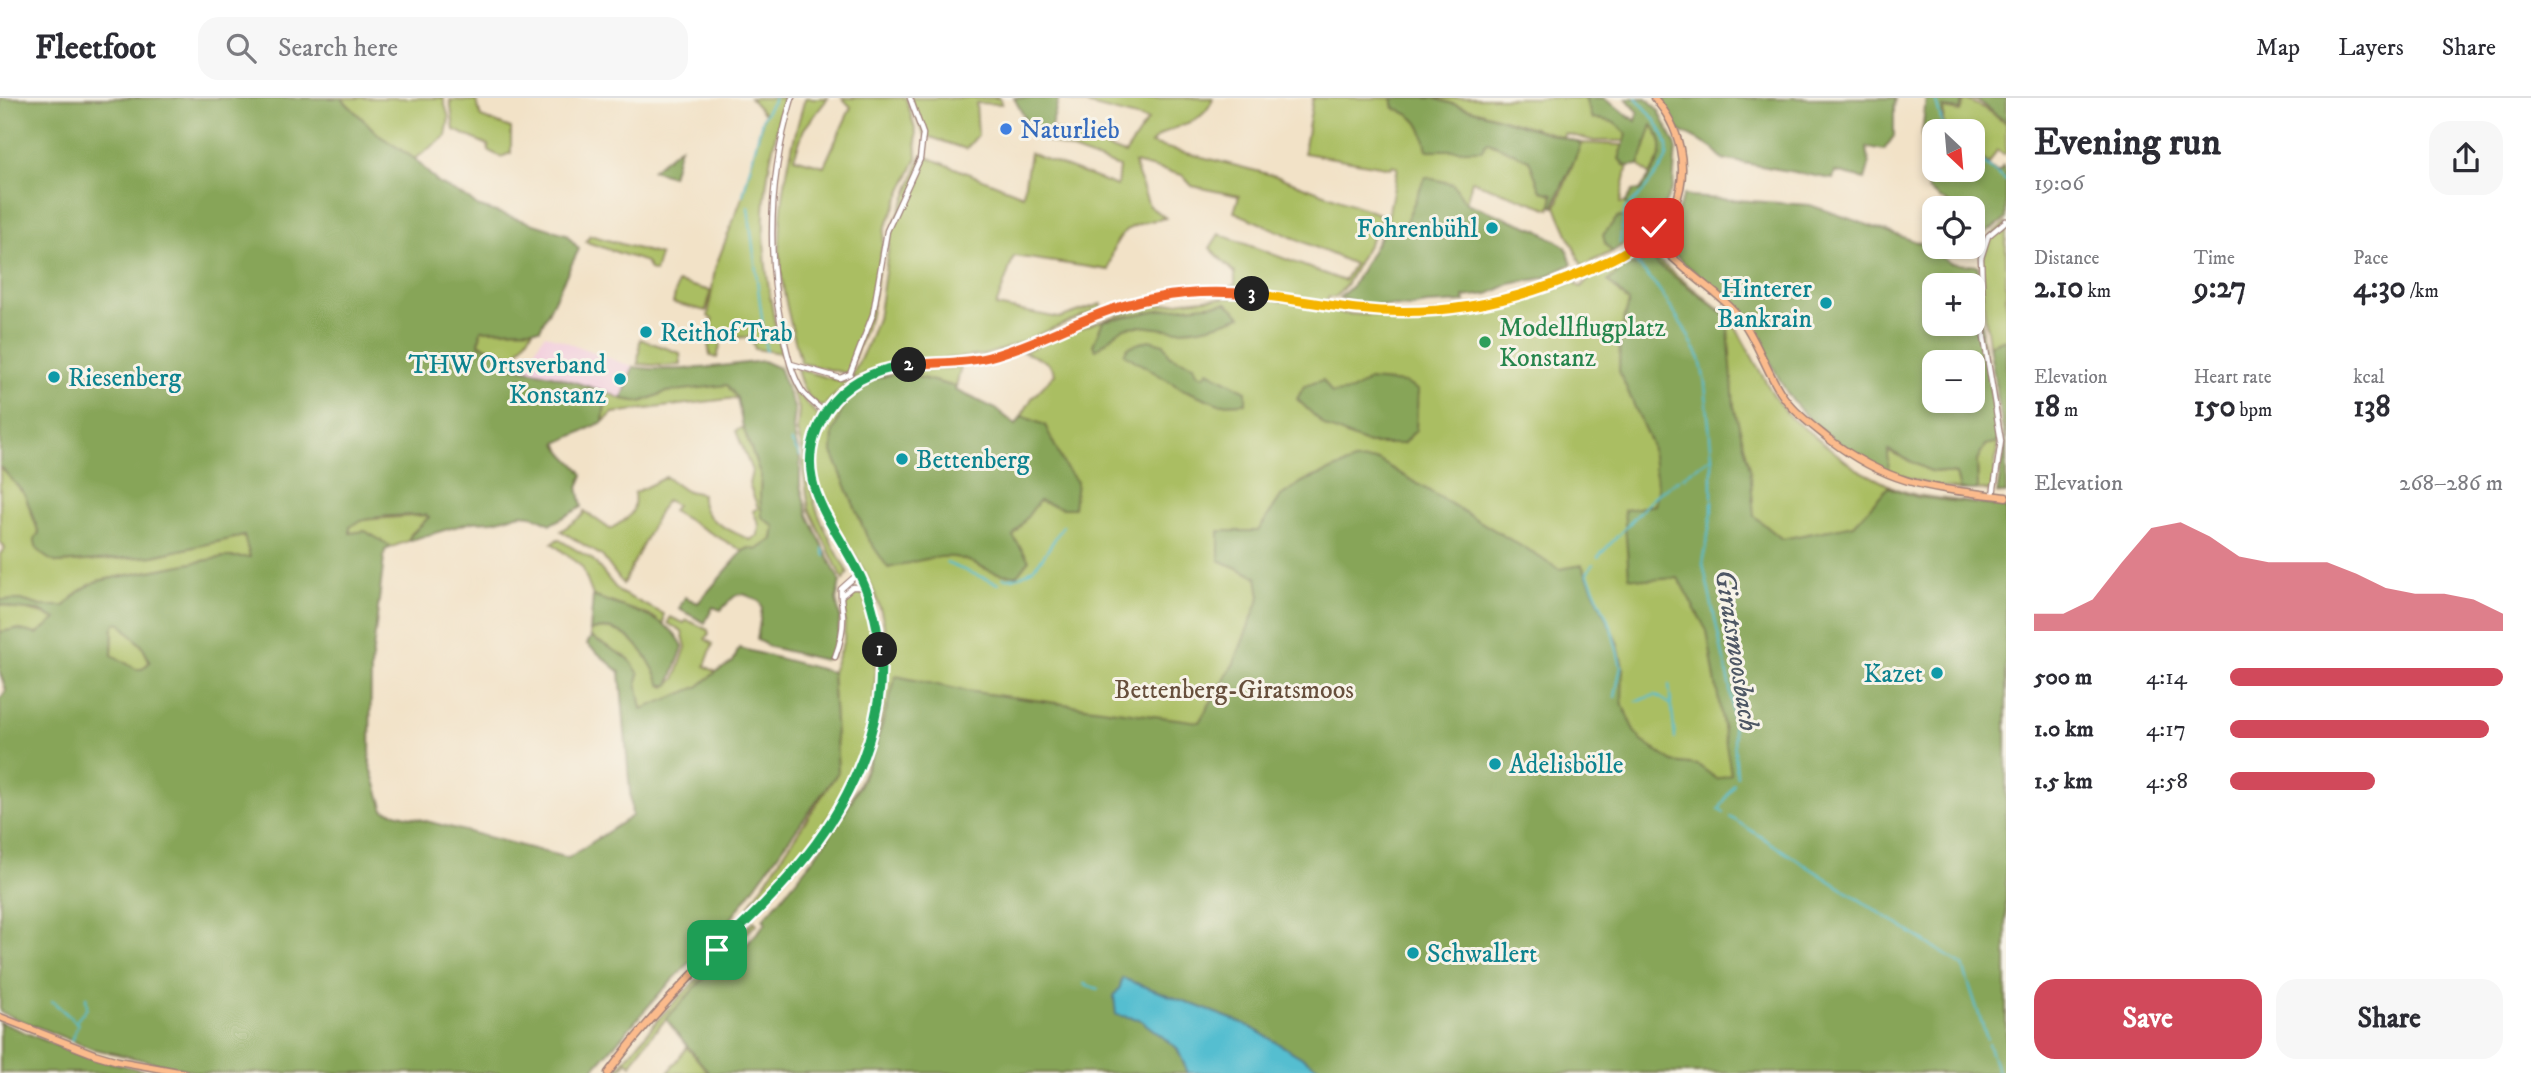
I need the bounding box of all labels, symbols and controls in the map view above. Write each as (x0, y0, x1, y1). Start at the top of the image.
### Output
search box (198, 17, 688, 80)
text: Fleetfoot (35, 28, 156, 69)
icon: search (222, 29, 260, 67)
text: Search here (278, 32, 398, 65)
text: Map (2256, 33, 2300, 63)
text: Layers (2338, 33, 2404, 63)
text: Share (2442, 33, 2496, 63)
place label: Naturlieb (1020, 114, 1120, 147)
north arrow (1922, 119, 1984, 182)
map controls (1922, 119, 1985, 413)
text: Evening run (2034, 119, 2221, 167)
marker: Naturlieb (998, 121, 1014, 137)
button: share (2429, 121, 2503, 195)
text: 19:06 (2034, 169, 2084, 198)
button: locate (1922, 196, 1985, 259)
pin (1624, 198, 1684, 258)
icon: check (1635, 209, 1673, 247)
place label: Fohrenbühl (1357, 213, 1478, 246)
marker: Fohrenbühl (1484, 220, 1500, 236)
text: Distance (2034, 247, 2099, 270)
text: Time (2194, 247, 2235, 270)
text: Pace (2353, 247, 2388, 270)
text: 2.10 (2034, 270, 2083, 307)
text: 9:27 (2194, 270, 2246, 307)
text: 4:30 (2353, 270, 2406, 307)
place label: Hinterer Bankrain (1717, 273, 1812, 336)
button: + (1922, 273, 1985, 336)
pin: 3 (1234, 276, 1270, 312)
text: km (2083, 280, 2111, 303)
text: /km (2406, 280, 2439, 303)
text: 3 (1248, 282, 1255, 305)
marker: Hinterer Bankrain (1818, 295, 1834, 311)
place label: Modellflugplatz Konstanz (1499, 312, 1666, 375)
place label: Reithof Trab (660, 317, 793, 350)
marker: Reithof Trab (638, 324, 654, 340)
marker: Modellflugplatz Konstanz (1477, 334, 1493, 350)
pin: 2 (892, 348, 926, 382)
place label: THW Ortsverband Konstanz (408, 349, 606, 412)
button: − (1922, 350, 1985, 413)
text: 2 (904, 353, 913, 376)
place label: Riesenberg (68, 362, 181, 395)
text: Elevation (2034, 366, 2108, 389)
text: Heart rate (2194, 366, 2272, 389)
text: kcal (2353, 366, 2385, 389)
marker: Riesenberg (46, 369, 62, 385)
marker: THW Ortsverband Konstanz (612, 371, 628, 387)
text: 18 (2034, 389, 2060, 426)
text: 150 (2194, 389, 2236, 426)
text: 138 (2353, 389, 2391, 426)
text: m (2060, 399, 2078, 422)
text: bpm (2236, 399, 2272, 422)
place label: Bettenberg (916, 444, 1030, 477)
marker: Bettenberg (894, 451, 910, 467)
text: Elevation (2034, 469, 2123, 498)
text: 268–286 m (2399, 469, 2503, 498)
water label: Giratsmoosbach (1706, 567, 1767, 734)
pin: 1 (862, 632, 898, 668)
text: 1 (876, 638, 883, 661)
place label: Kazet (1863, 658, 1923, 691)
text: 500 m (2034, 663, 2092, 692)
text: 4:14 (2146, 663, 2187, 692)
marker: Kazet (1929, 665, 1945, 681)
park label: Bettenberg-Giratsmoos (1114, 674, 1354, 707)
text: 1.0 km (2034, 715, 2094, 744)
text: 4:17 (2146, 715, 2186, 744)
place label: Adelisbölle (1509, 749, 1624, 782)
marker: Adelisbölle (1487, 756, 1503, 772)
text: 1.5 km (2034, 767, 2093, 796)
text: 4:58 (2146, 767, 2188, 796)
pin (687, 920, 747, 980)
icon: arrive (698, 931, 736, 969)
place label: Schwallert (1427, 938, 1537, 971)
marker: Schwallert (1405, 945, 1421, 961)
button: Save (2034, 979, 2262, 1059)
button: Share (2276, 979, 2503, 1059)

